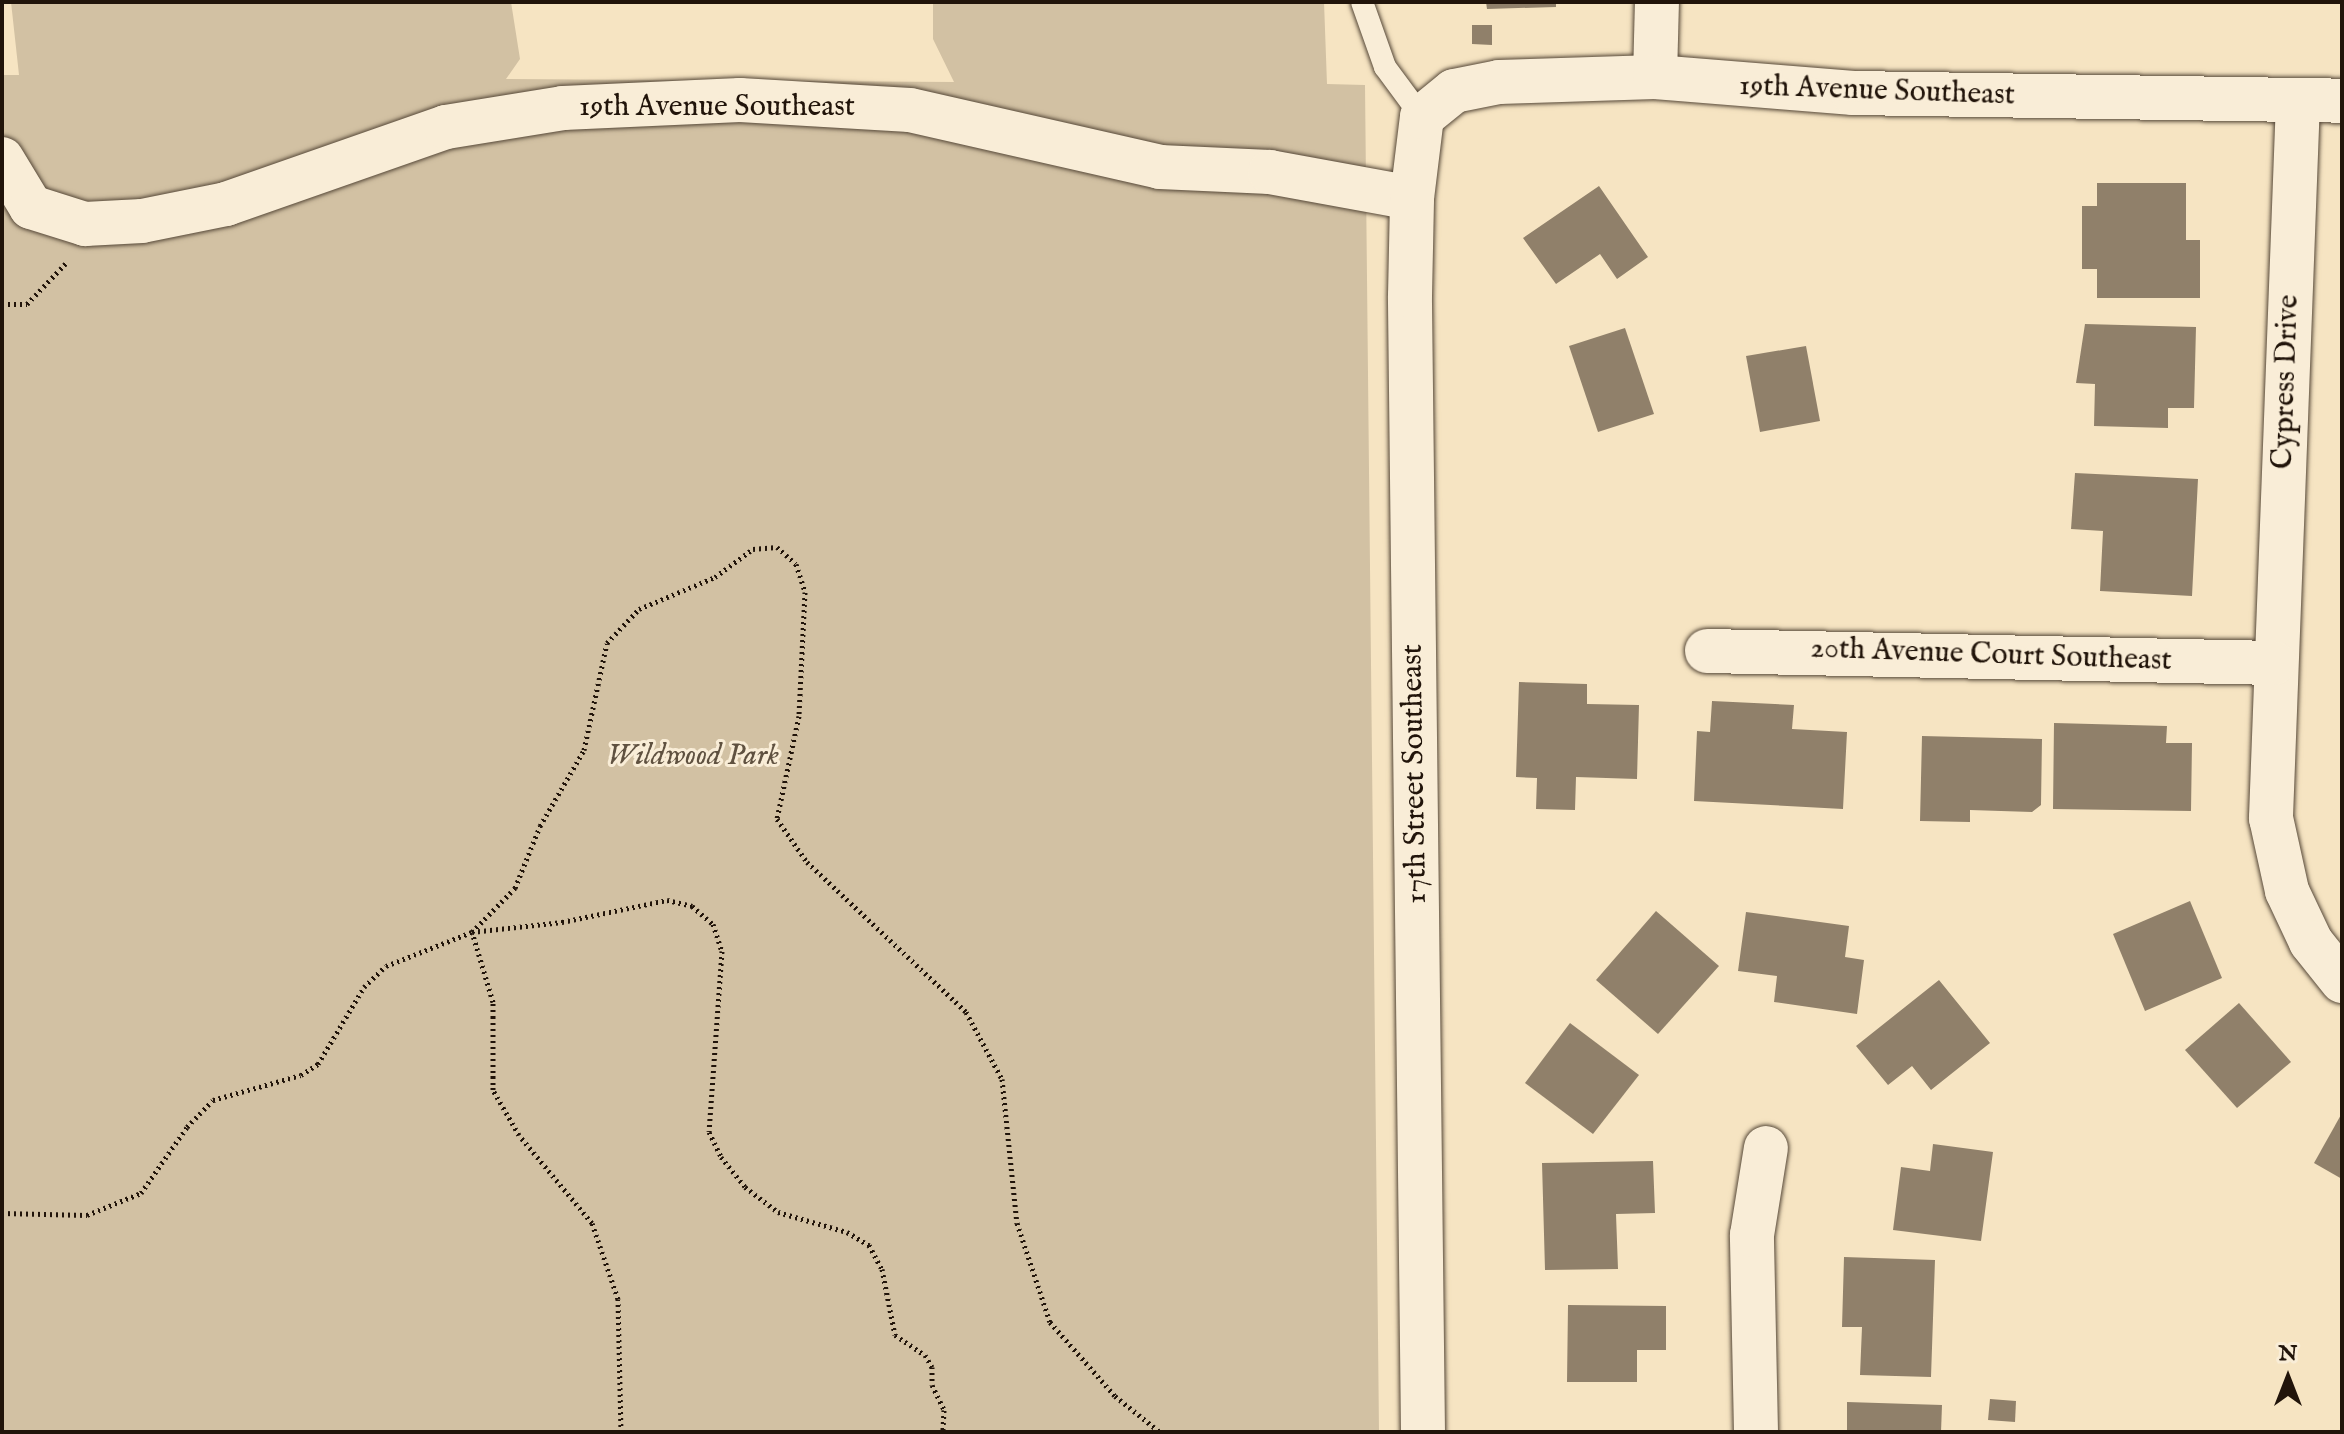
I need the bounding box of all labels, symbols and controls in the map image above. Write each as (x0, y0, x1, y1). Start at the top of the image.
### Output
street label: 19th Avenue Southeast (1738, 68, 2016, 114)
street label: 19th Avenue Southeast (579, 89, 855, 125)
street label: Cypress Drive (2265, 294, 2307, 470)
street label: 20th Avenue Court Southeast (1810, 631, 2172, 679)
street label: 17th Street Southeast (1395, 644, 1435, 904)
park label: Wildwood Park (607, 738, 779, 774)
north arrow (2248, 1338, 2328, 1418)
text: N (2278, 1340, 2298, 1368)

